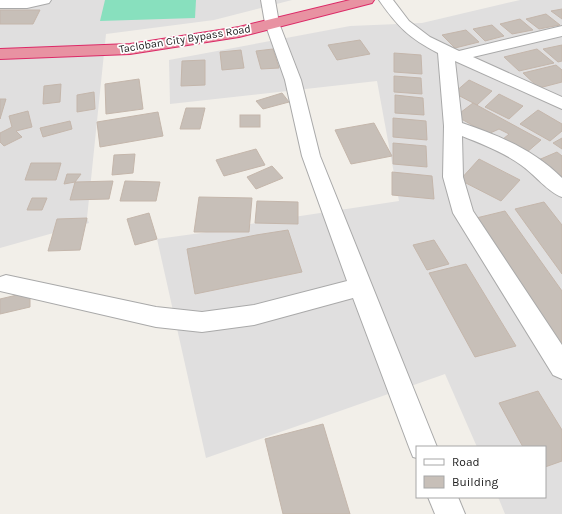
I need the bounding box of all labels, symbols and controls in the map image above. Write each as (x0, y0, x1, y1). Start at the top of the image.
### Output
street label: Tacloban City Bypass Road (118, 22, 252, 56)
legend (416, 446, 546, 498)
text: Road (452, 455, 480, 469)
text: Building (452, 475, 499, 489)

